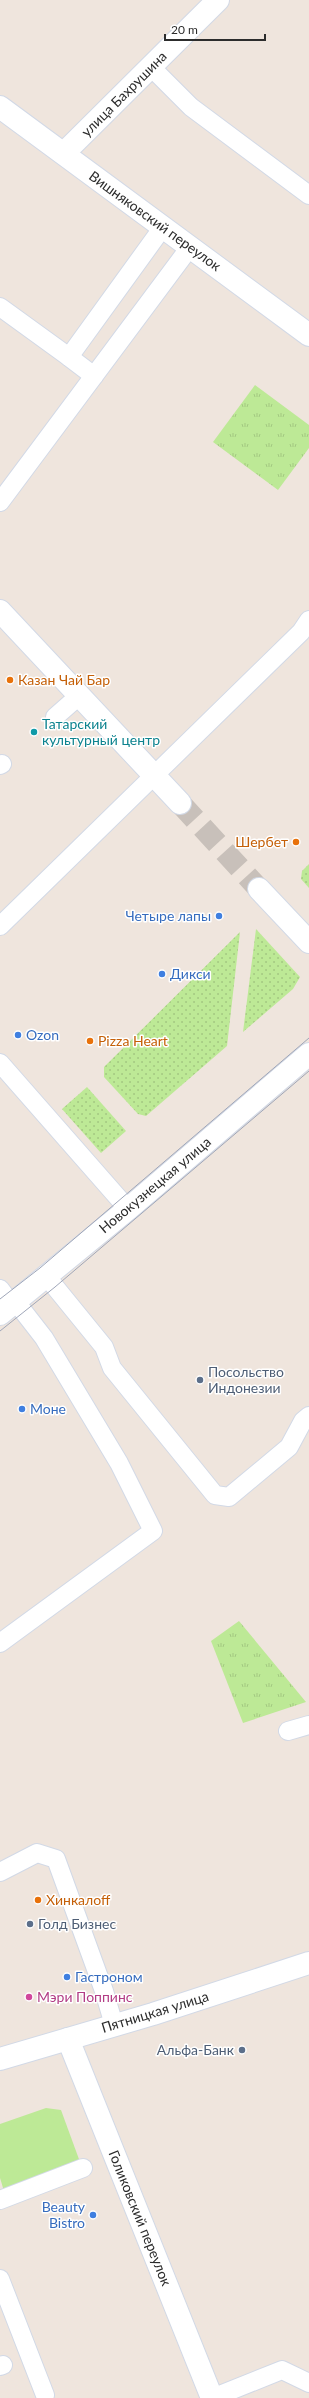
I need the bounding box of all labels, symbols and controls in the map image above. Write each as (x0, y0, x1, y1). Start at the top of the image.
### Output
scale bar (165, 16, 265, 42)
text: 20 m (171, 22, 198, 37)
street label: улица Бахрушина (77, 47, 170, 140)
street label: Вишняковский переулок (86, 167, 225, 275)
place label: Казан Чай Бар (18, 671, 110, 688)
marker: Казан Чай Бар (5, 675, 15, 685)
place label: Татарский культурный центр (42, 715, 160, 748)
marker: Татарский культурный центр (29, 727, 39, 737)
place label: Шербет (235, 833, 288, 850)
marker: Шербет (291, 837, 301, 847)
place label: Четыре лапы (126, 907, 211, 924)
marker: Четыре лапы (214, 911, 224, 921)
place label: Дикси (170, 965, 211, 982)
marker: Дикси (157, 969, 167, 979)
place label: Ozon (26, 1026, 59, 1043)
marker: Ozon (13, 1030, 23, 1040)
place label: Pizza Heart (98, 1032, 168, 1049)
marker: Pizza Heart (85, 1036, 95, 1046)
street label: Новокузнецкая улица (95, 1133, 214, 1236)
place label: Посольство Индонезии (208, 1363, 284, 1396)
marker: Посольство Индонезии (195, 1375, 205, 1385)
place label: Моне (30, 1400, 66, 1417)
marker: Моне (17, 1404, 27, 1414)
place label: Хинкалoff (46, 1891, 111, 1908)
marker: Хинкалoff (33, 1895, 43, 1905)
place label: Голд Бизнес (38, 1915, 116, 1932)
marker: Голд Бизнес (25, 1919, 35, 1929)
place label: Гастроном (75, 1968, 143, 1985)
marker: Гастроном (62, 1972, 72, 1982)
street label: Пятницкая улица (99, 1987, 211, 2036)
place label: Мэри Поппинс (37, 1988, 133, 2005)
marker: Мэри Поппинс (24, 1992, 34, 2002)
place label: Альфа-Банк (157, 2041, 235, 2058)
marker: Альфа-Банк (237, 2045, 247, 2055)
street label: Голиковский переулок (105, 2147, 176, 2289)
place label: Beauty Bistro (42, 2198, 86, 2231)
marker: Beauty Bistro (88, 2210, 98, 2220)

